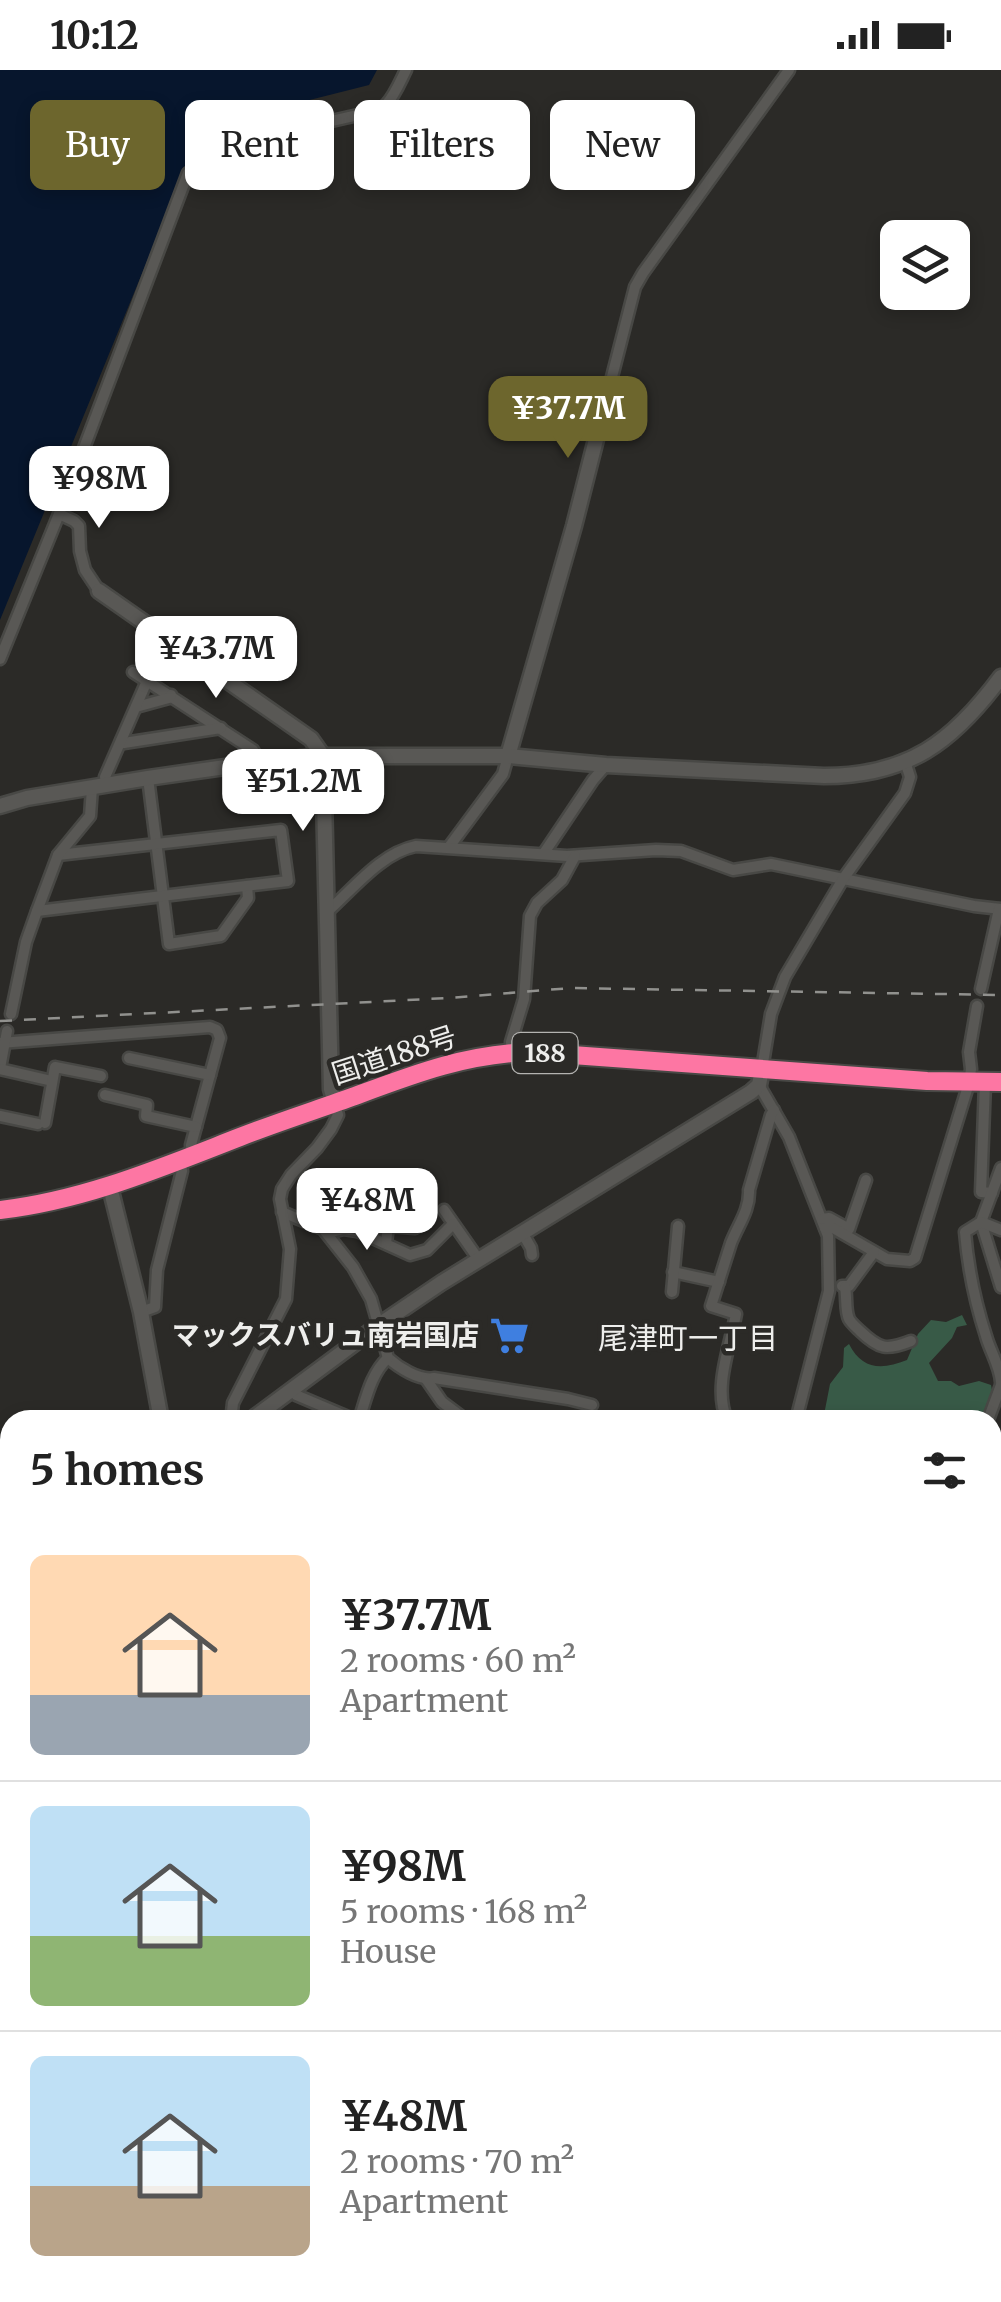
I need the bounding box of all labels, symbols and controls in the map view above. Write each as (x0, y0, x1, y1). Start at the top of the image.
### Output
text: 10:12 (50, 12, 139, 59)
chip: Buy (30, 100, 165, 190)
chip: Rent (185, 100, 334, 190)
chip: Filters (354, 100, 530, 190)
chip: New (550, 100, 695, 190)
map controls (880, 220, 970, 310)
button: layers (880, 220, 970, 310)
pin: ¥37.7M (487, 376, 649, 461)
text: ¥37.7M (510, 388, 626, 428)
pin: ¥98M (40, 446, 158, 531)
text: ¥98M (51, 458, 147, 498)
pin: ¥43.7M (135, 616, 297, 701)
text: ¥43.7M (157, 628, 275, 668)
pin: ¥51.2M (222, 749, 384, 834)
text: ¥51.2M (244, 761, 362, 801)
street label: 国道188号 (327, 1018, 461, 1092)
road number: 188 (512, 1033, 578, 1073)
pin: ¥48M (308, 1168, 426, 1253)
text: ¥48M (319, 1180, 415, 1220)
supermarket icon: マックスバリュ南岩国店 (488, 1314, 530, 1356)
place label: マックスバリュ南岩国店 (172, 1317, 479, 1353)
district label: 尾津町一丁目 (598, 1319, 778, 1357)
icon: filters (917, 1443, 972, 1498)
text: 5 homes (30, 1444, 204, 1496)
text: ¥37.7M (340, 1589, 491, 1641)
icon: home (110, 1595, 230, 1715)
text: 2 rooms · 60 m² (340, 1641, 576, 1681)
text: Apartment (340, 1681, 508, 1721)
text: ¥98M (340, 1840, 466, 1892)
icon: home (110, 1846, 230, 1966)
text: 5 rooms · 168 m² (340, 1892, 587, 1932)
text: House (340, 1932, 436, 1972)
text: ¥48M (340, 2090, 467, 2142)
icon: home (110, 2096, 230, 2216)
text: 2 rooms · 70 m² (340, 2142, 574, 2182)
text: Apartment (340, 2182, 508, 2222)

